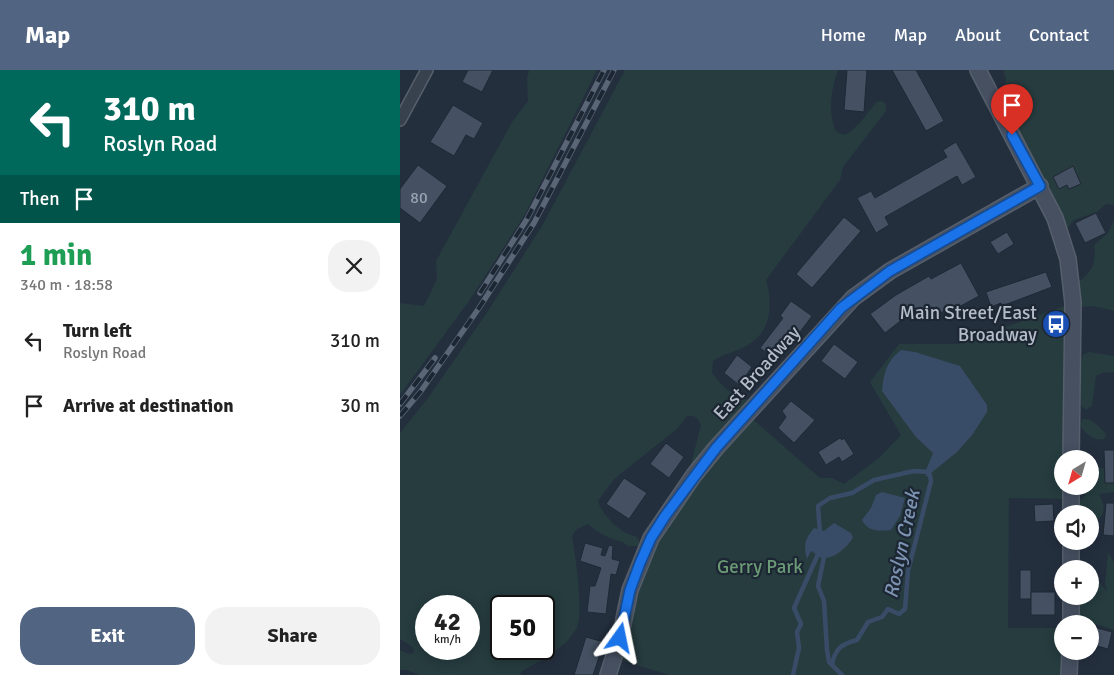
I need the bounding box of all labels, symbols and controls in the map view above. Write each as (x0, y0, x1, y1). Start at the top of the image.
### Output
text: Map (25, 20, 70, 50)
text: Home (821, 24, 866, 46)
text: Map (894, 24, 927, 46)
text: About (955, 24, 1001, 46)
text: Contact (1029, 24, 1089, 46)
pin (991, 84, 1033, 135)
text: 310 m (103, 87, 196, 130)
icon: left (20, 90, 85, 155)
icon: arrive (998, 91, 1026, 119)
text: Roslyn Road (103, 130, 217, 157)
icon: arrive (70, 185, 98, 213)
text: Then (20, 187, 60, 211)
house number: 80 (410, 188, 428, 208)
text: 1 min (20, 237, 92, 274)
button: close (328, 240, 380, 292)
text: 340 m · 18:58 (20, 275, 113, 295)
place label: Main Street/East Broadway (900, 301, 1037, 347)
bus stop icon: Main Street/East Broadway (1041, 309, 1071, 339)
text: Turn left (63, 319, 132, 343)
street label: East Broadway (708, 321, 806, 425)
icon: left (20, 327, 48, 355)
text: 310 m (330, 329, 380, 353)
text: Roslyn Road (63, 343, 146, 363)
icon: arrive (20, 392, 48, 420)
text: Arrive at destination (63, 394, 234, 418)
text: 30 m (340, 394, 380, 418)
north arrow (1054, 450, 1099, 495)
map controls (1054, 450, 1099, 660)
water label: Roslyn Creek (878, 486, 926, 601)
button: sound (1054, 505, 1099, 550)
park label: Gerry Park (717, 555, 803, 579)
button: + (1054, 560, 1099, 605)
speed limit sign: 50 (490, 595, 555, 660)
text: 42 (434, 606, 461, 637)
button: Exit (20, 607, 195, 665)
button: Share (205, 607, 380, 665)
position arrow (593, 611, 645, 663)
button: − (1054, 615, 1099, 660)
text: km/h (434, 632, 461, 647)

